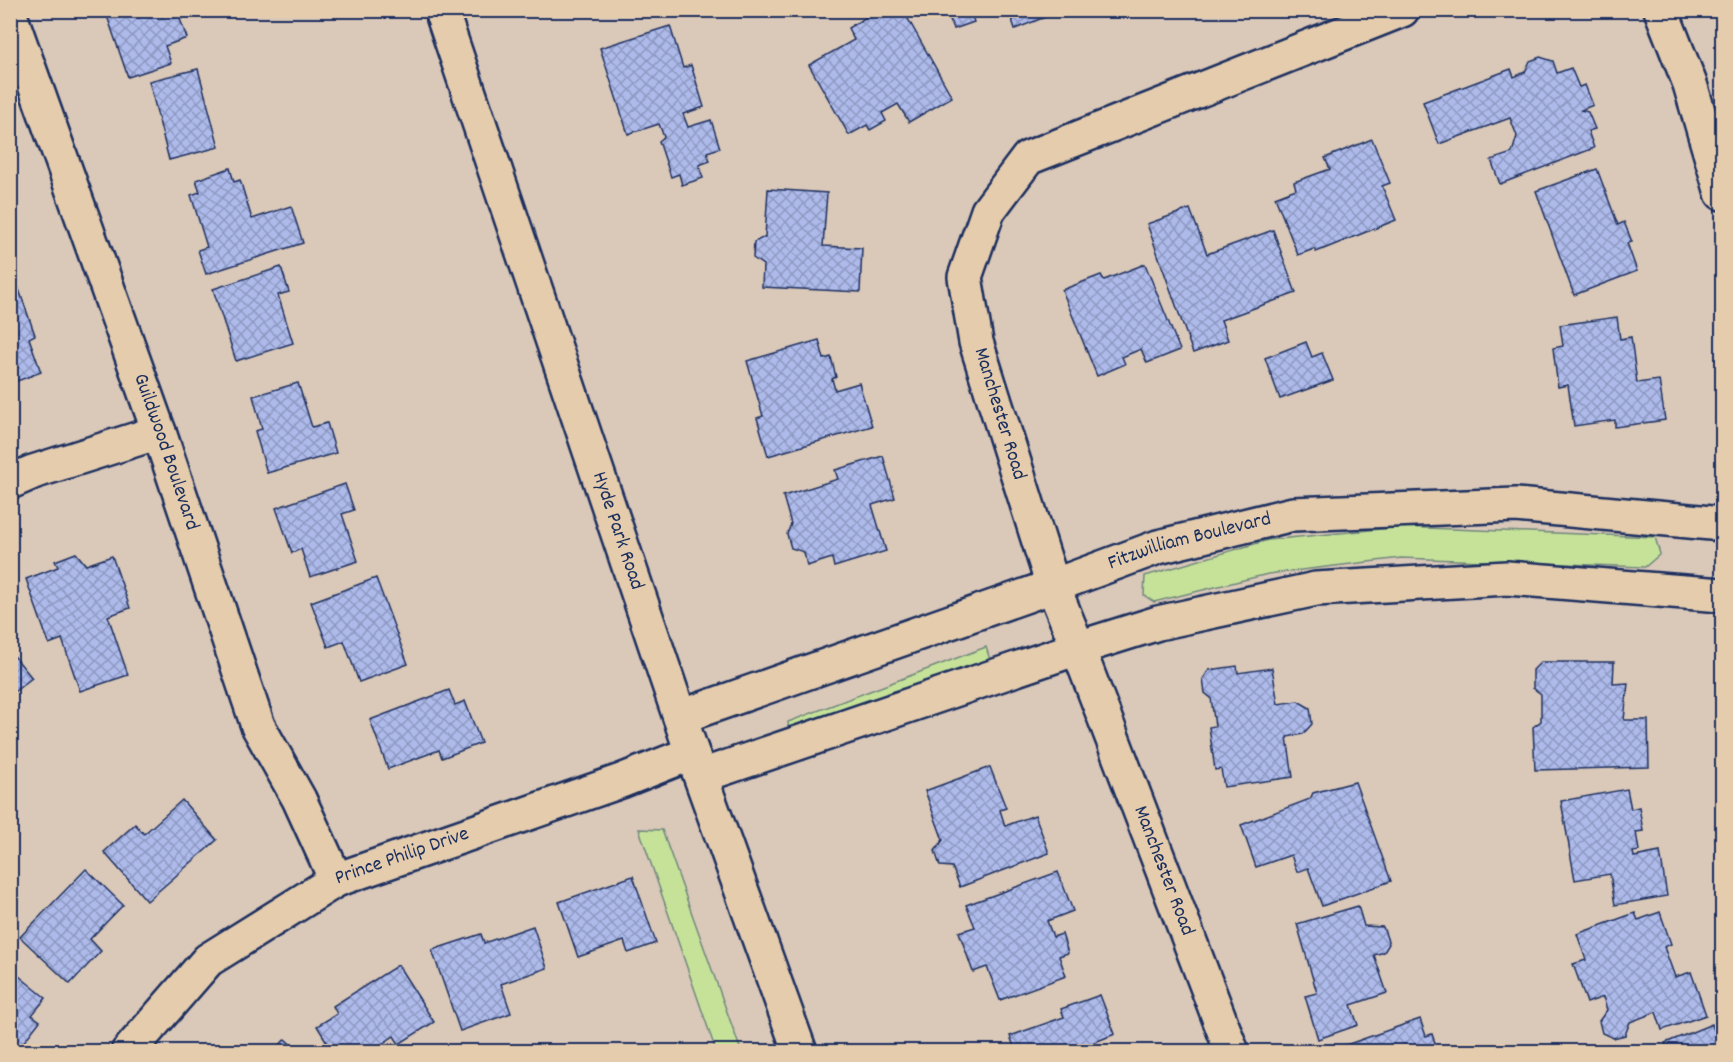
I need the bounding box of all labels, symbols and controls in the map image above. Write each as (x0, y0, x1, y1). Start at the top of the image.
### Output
street label: Manchester Road (965, 344, 1033, 484)
street label: Guildwood Boulevard (124, 370, 206, 535)
street label: Hyde Park Road (583, 468, 651, 594)
street label: Fitzwilliam Boulevard (1104, 505, 1274, 579)
street label: Manchester Road (1124, 802, 1202, 940)
street label: Prince Philip Drive (331, 820, 473, 894)

